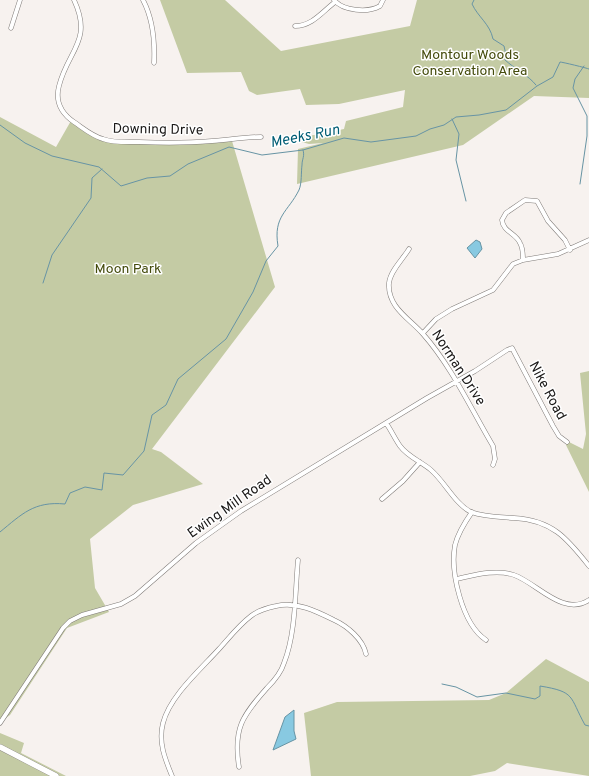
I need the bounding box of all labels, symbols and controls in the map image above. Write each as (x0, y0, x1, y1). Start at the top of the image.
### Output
park label: Montour Woods Conservation Area (413, 47, 527, 80)
street label: Downing Drive (112, 121, 204, 139)
water label: Meeks Run (269, 121, 341, 153)
park label: Moon Park (94, 261, 162, 278)
street label: Norman Drive (427, 327, 489, 409)
street label: Nike Road (525, 359, 569, 423)
street label: Ewing Mill Road (185, 472, 275, 542)

